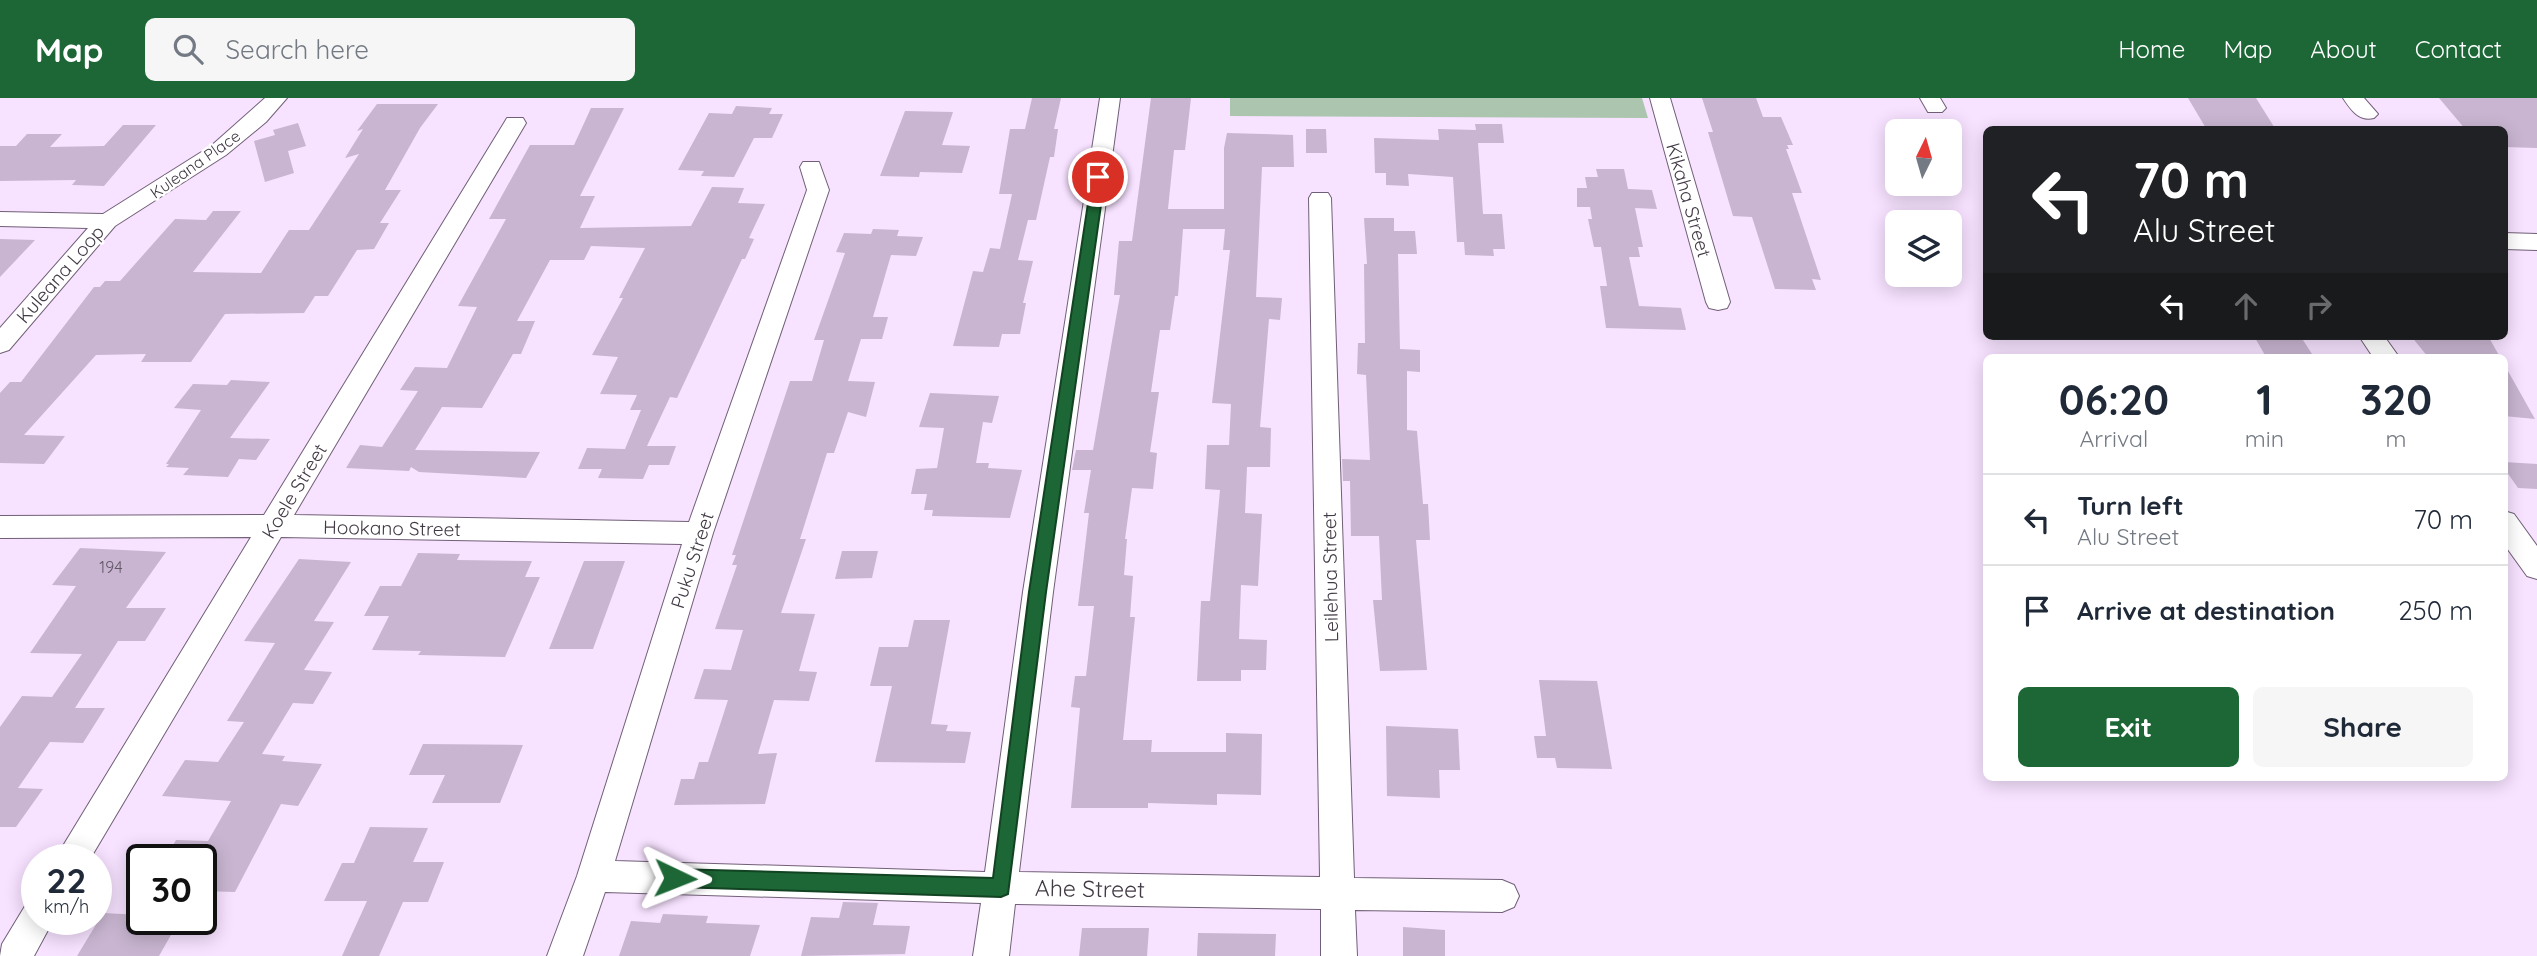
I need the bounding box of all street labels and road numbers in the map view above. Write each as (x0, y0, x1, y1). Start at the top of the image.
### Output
street label: Kuleana Place (146, 126, 244, 202)
street label: Kikaha Street (1661, 140, 1717, 260)
street label: Kuleana Loop (11, 220, 109, 328)
street label: Koele Street (256, 439, 332, 543)
street label: Puku Street (665, 509, 719, 611)
street label: Leilehua Street (1317, 512, 1343, 642)
street label: Hookano Street (323, 515, 461, 541)
street label: Ahe Street (1035, 873, 1145, 904)

